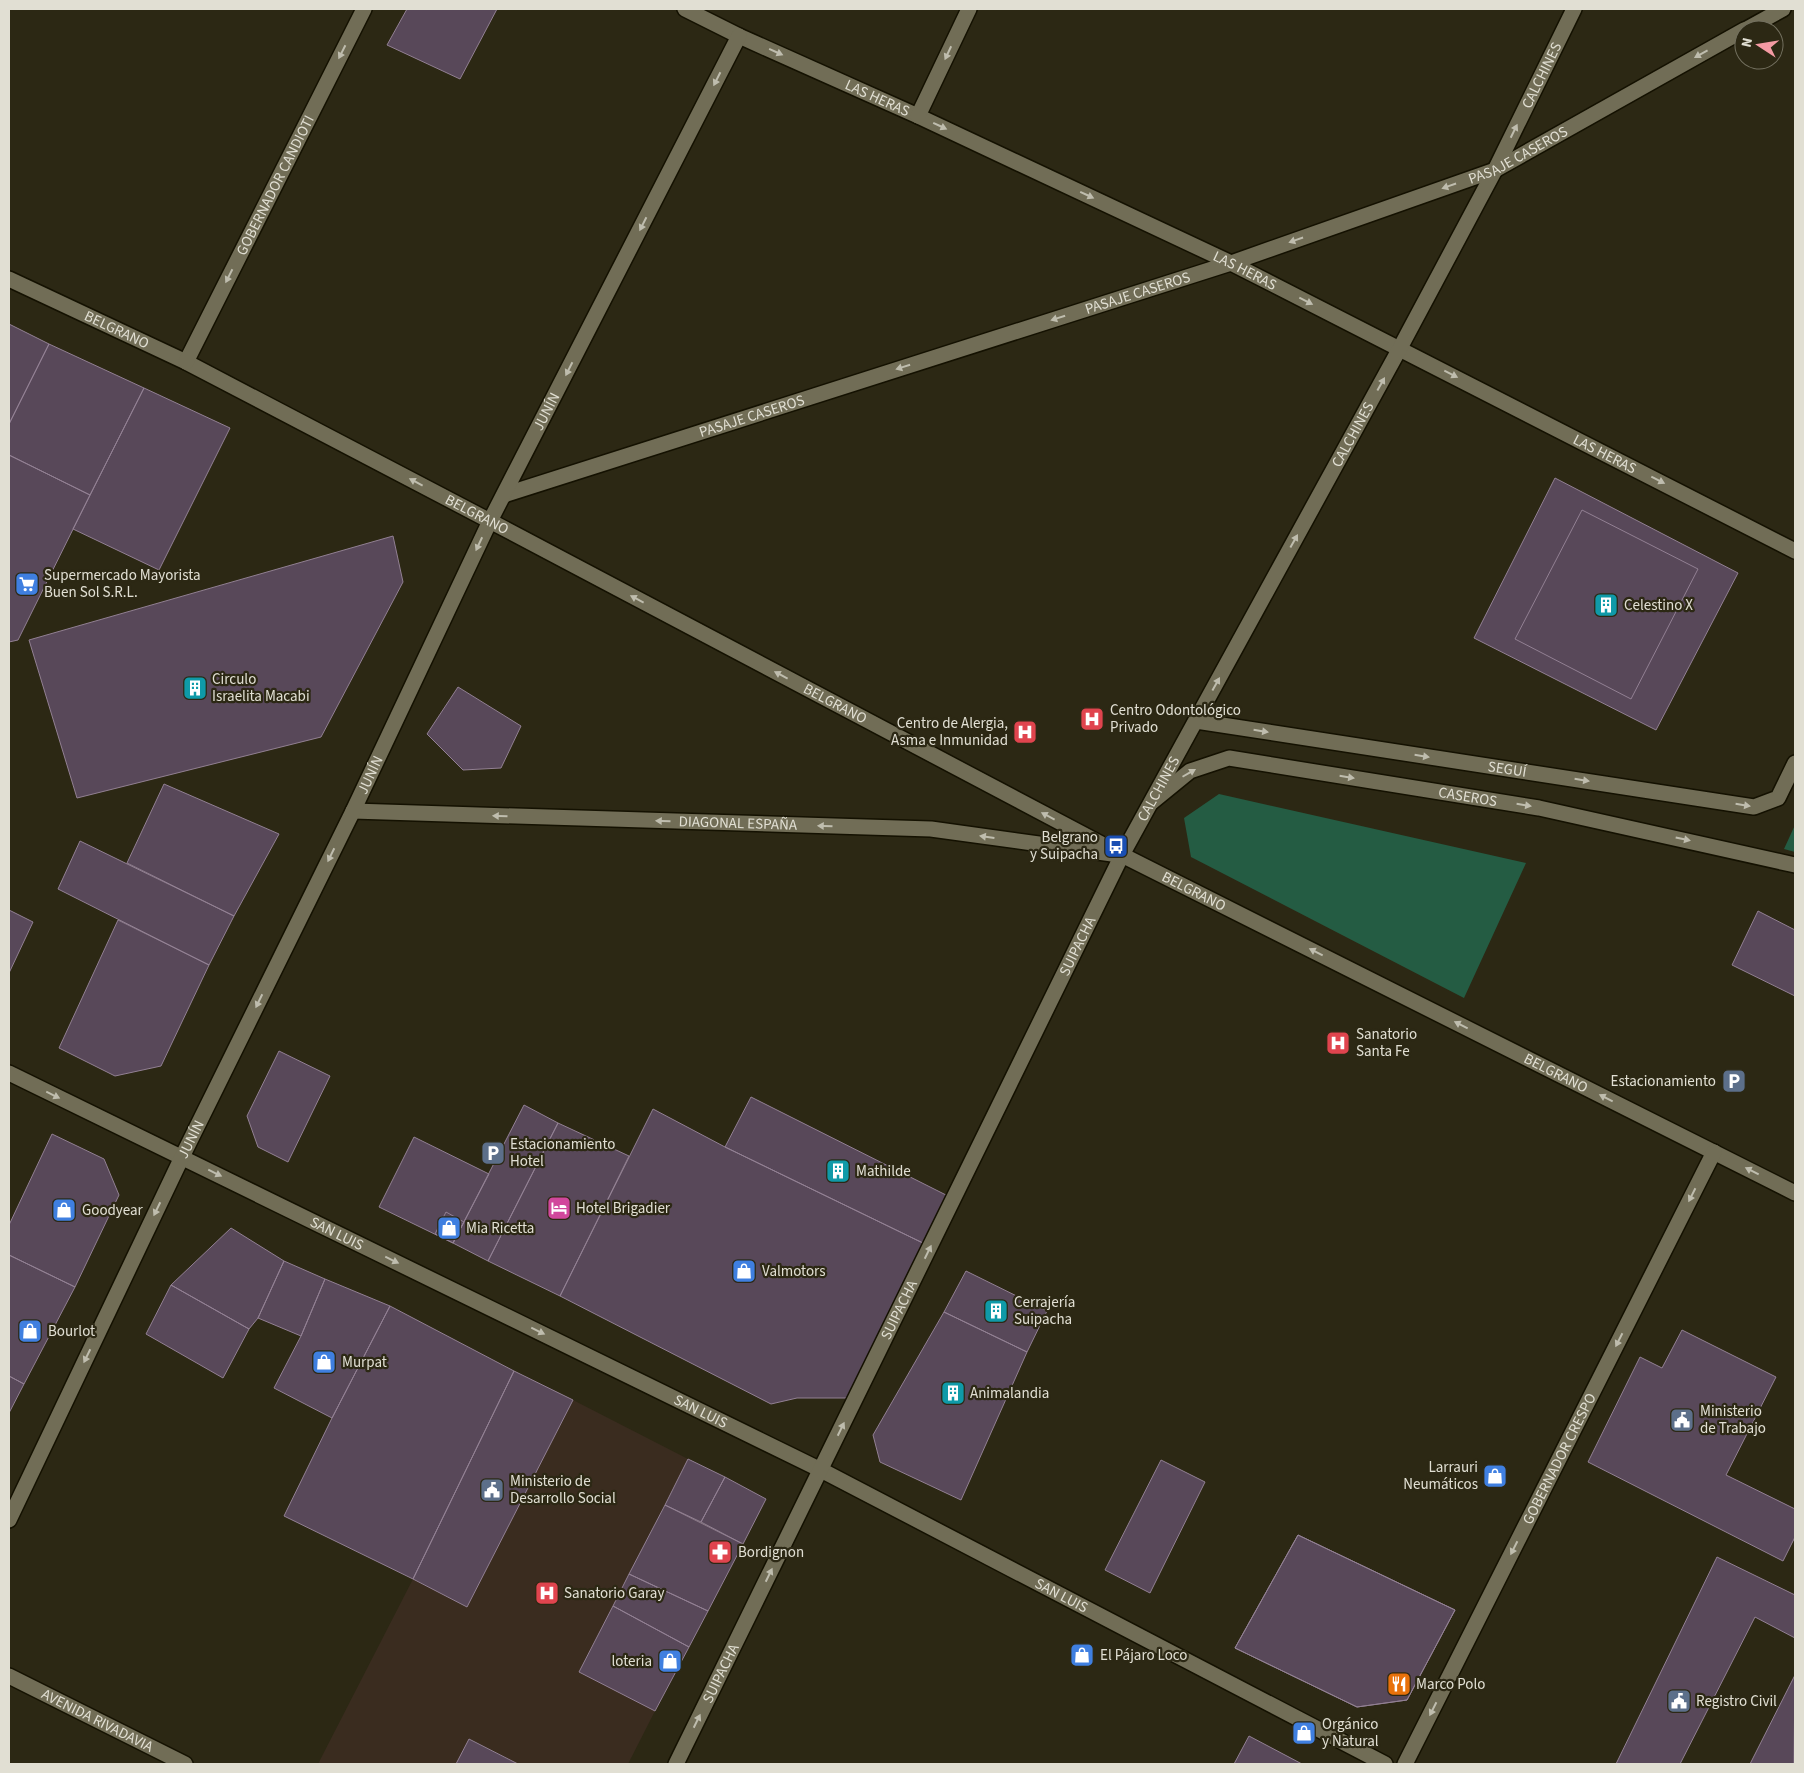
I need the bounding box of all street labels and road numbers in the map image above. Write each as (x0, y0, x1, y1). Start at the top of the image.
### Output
street label: CALCHINES (1516, 39, 1567, 112)
street label: LAS HERAS (842, 74, 913, 122)
street label: GOBERNADOR CANDIOTI (231, 112, 319, 259)
street label: PASAJE CASEROS (1465, 121, 1571, 189)
street label: LAS HERAS (1210, 246, 1280, 295)
street label: PASAJE CASEROS (1082, 266, 1193, 319)
street label: BELGRANO (81, 305, 153, 354)
street label: JUNÍN (528, 389, 565, 434)
street label: PASAJE CASEROS (696, 389, 807, 443)
street label: CALCHINES (1326, 398, 1379, 471)
street label: LAS HERAS (1569, 429, 1640, 479)
street label: BELGRANO (442, 489, 513, 540)
street label: BELGRANO (800, 678, 871, 729)
street label: JUNÍN (352, 752, 388, 798)
street label: CALCHINES (1132, 752, 1185, 825)
street label: SEGUÍ (1487, 756, 1529, 782)
street label: CASEROS (1437, 781, 1499, 812)
street label: DIAGONAL ESPAÑA (678, 811, 798, 835)
street label: BELGRANO (1158, 866, 1230, 916)
street label: SUIPACHA (1054, 912, 1101, 979)
street label: BELGRANO (1520, 1048, 1592, 1098)
street label: JUNÍN (172, 1116, 209, 1162)
street label: SAN LUIS (306, 1211, 367, 1255)
street label: SUIPACHA (875, 1276, 923, 1343)
street label: SAN LUIS (670, 1389, 731, 1433)
street label: GOBERNADOR CRESPO (1517, 1389, 1601, 1528)
street label: SAN LUIS (1031, 1573, 1092, 1618)
street label: SUIPACHA (697, 1639, 744, 1707)
street label: AVENIDA RIVADAVIA (38, 1683, 158, 1757)

